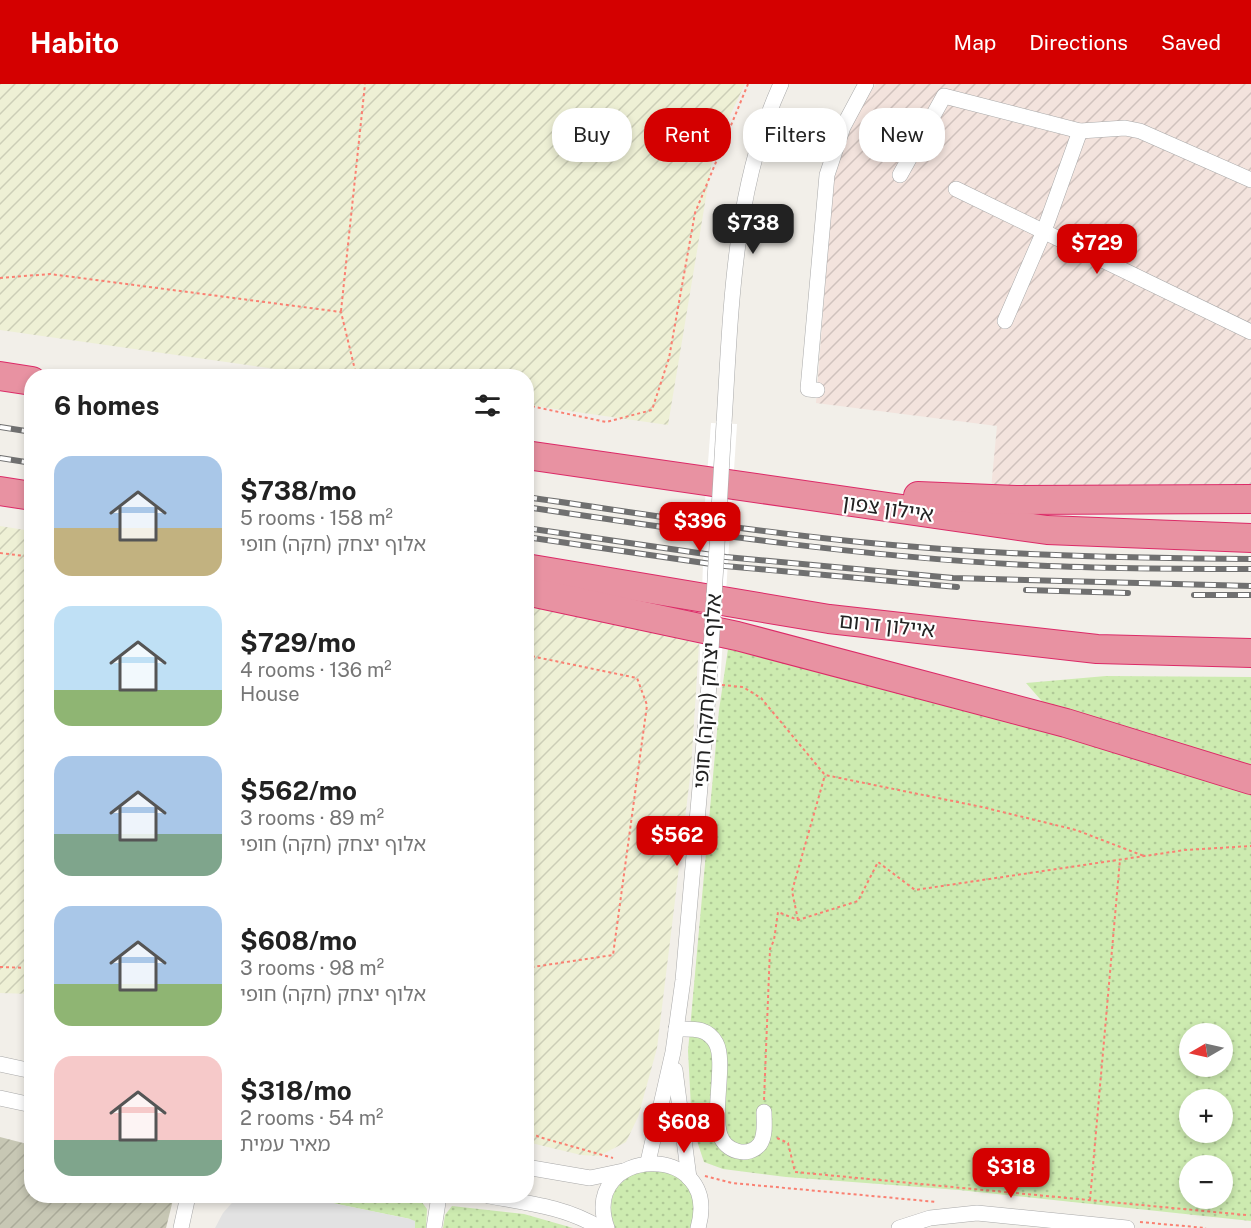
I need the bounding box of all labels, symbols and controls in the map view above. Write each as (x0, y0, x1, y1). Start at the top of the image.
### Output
text: Habito (30, 26, 119, 59)
text: Map (954, 30, 996, 55)
text: Directions (1029, 30, 1128, 55)
text: Saved (1161, 30, 1221, 55)
chip: Buy (552, 108, 632, 162)
chip: Rent (644, 108, 731, 162)
chip: Filters (743, 108, 847, 162)
chip: New (859, 108, 945, 162)
pin: $738 (717, 204, 789, 255)
text: $738 (727, 211, 779, 235)
pin: $729 (1061, 224, 1133, 275)
text: $729 (1071, 231, 1123, 255)
icon: filters (471, 389, 504, 422)
text: 6 homes (54, 390, 159, 421)
text: $738/mo (240, 475, 357, 506)
icon: home (102, 480, 174, 552)
street label: איילון צפון (841, 489, 935, 527)
pin: $396 (664, 502, 736, 553)
text: 5 rooms · 158 m² (240, 506, 393, 530)
text: $396 (673, 509, 727, 533)
text: אלוף יצחק (חקה) חופי (240, 532, 426, 556)
street label: אלוף יצחק (חקה) חופי (688, 593, 726, 789)
street label: איילון דרום (838, 608, 936, 642)
text: $729/mo (240, 627, 356, 658)
icon: home (102, 630, 174, 702)
text: 4 rooms · 136 m² (240, 658, 392, 682)
text: House (240, 682, 300, 706)
text: $562/mo (240, 775, 357, 806)
icon: home (102, 780, 174, 852)
text: 3 rooms · 89 m² (240, 806, 384, 830)
pin: $562 (641, 816, 713, 867)
text: $562 (650, 823, 704, 847)
text: אלוף יצחק (חקה) חופי (240, 832, 426, 856)
text: $608/mo (240, 925, 357, 956)
icon: home (102, 930, 174, 1002)
text: 3 rooms · 98 m² (240, 956, 384, 980)
text: אלוף יצחק (חקה) חופי (240, 982, 426, 1006)
north arrow (1179, 1023, 1233, 1077)
map controls (1179, 1023, 1233, 1209)
text: $318/mo (240, 1075, 352, 1106)
icon: home (102, 1080, 174, 1152)
button: + (1179, 1089, 1233, 1143)
pin: $608 (648, 1103, 720, 1154)
text: 2 rooms · 54 m² (240, 1106, 383, 1130)
text: $608 (657, 1110, 711, 1134)
text: מאיר עמית (240, 1132, 331, 1156)
pin: $318 (975, 1148, 1047, 1199)
text: $318 (987, 1155, 1035, 1179)
button: − (1179, 1155, 1233, 1209)

